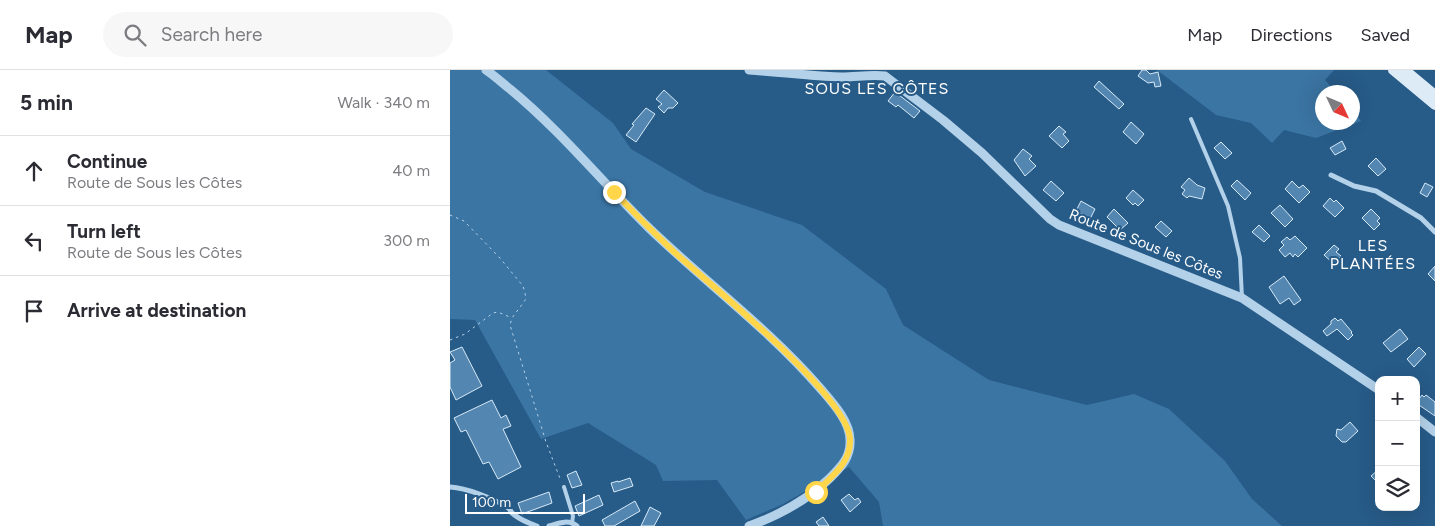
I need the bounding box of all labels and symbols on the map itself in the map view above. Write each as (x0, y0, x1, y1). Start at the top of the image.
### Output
district label: SOUS LES CÔTES (805, 79, 949, 98)
north arrow (1315, 85, 1360, 130)
route end (603, 181, 626, 204)
street label: Route de Sous les Côtes (1067, 205, 1225, 283)
district label: LES PLANTÉES (1330, 236, 1416, 273)
route start (805, 481, 828, 504)
scale bar (465, 491, 585, 514)

